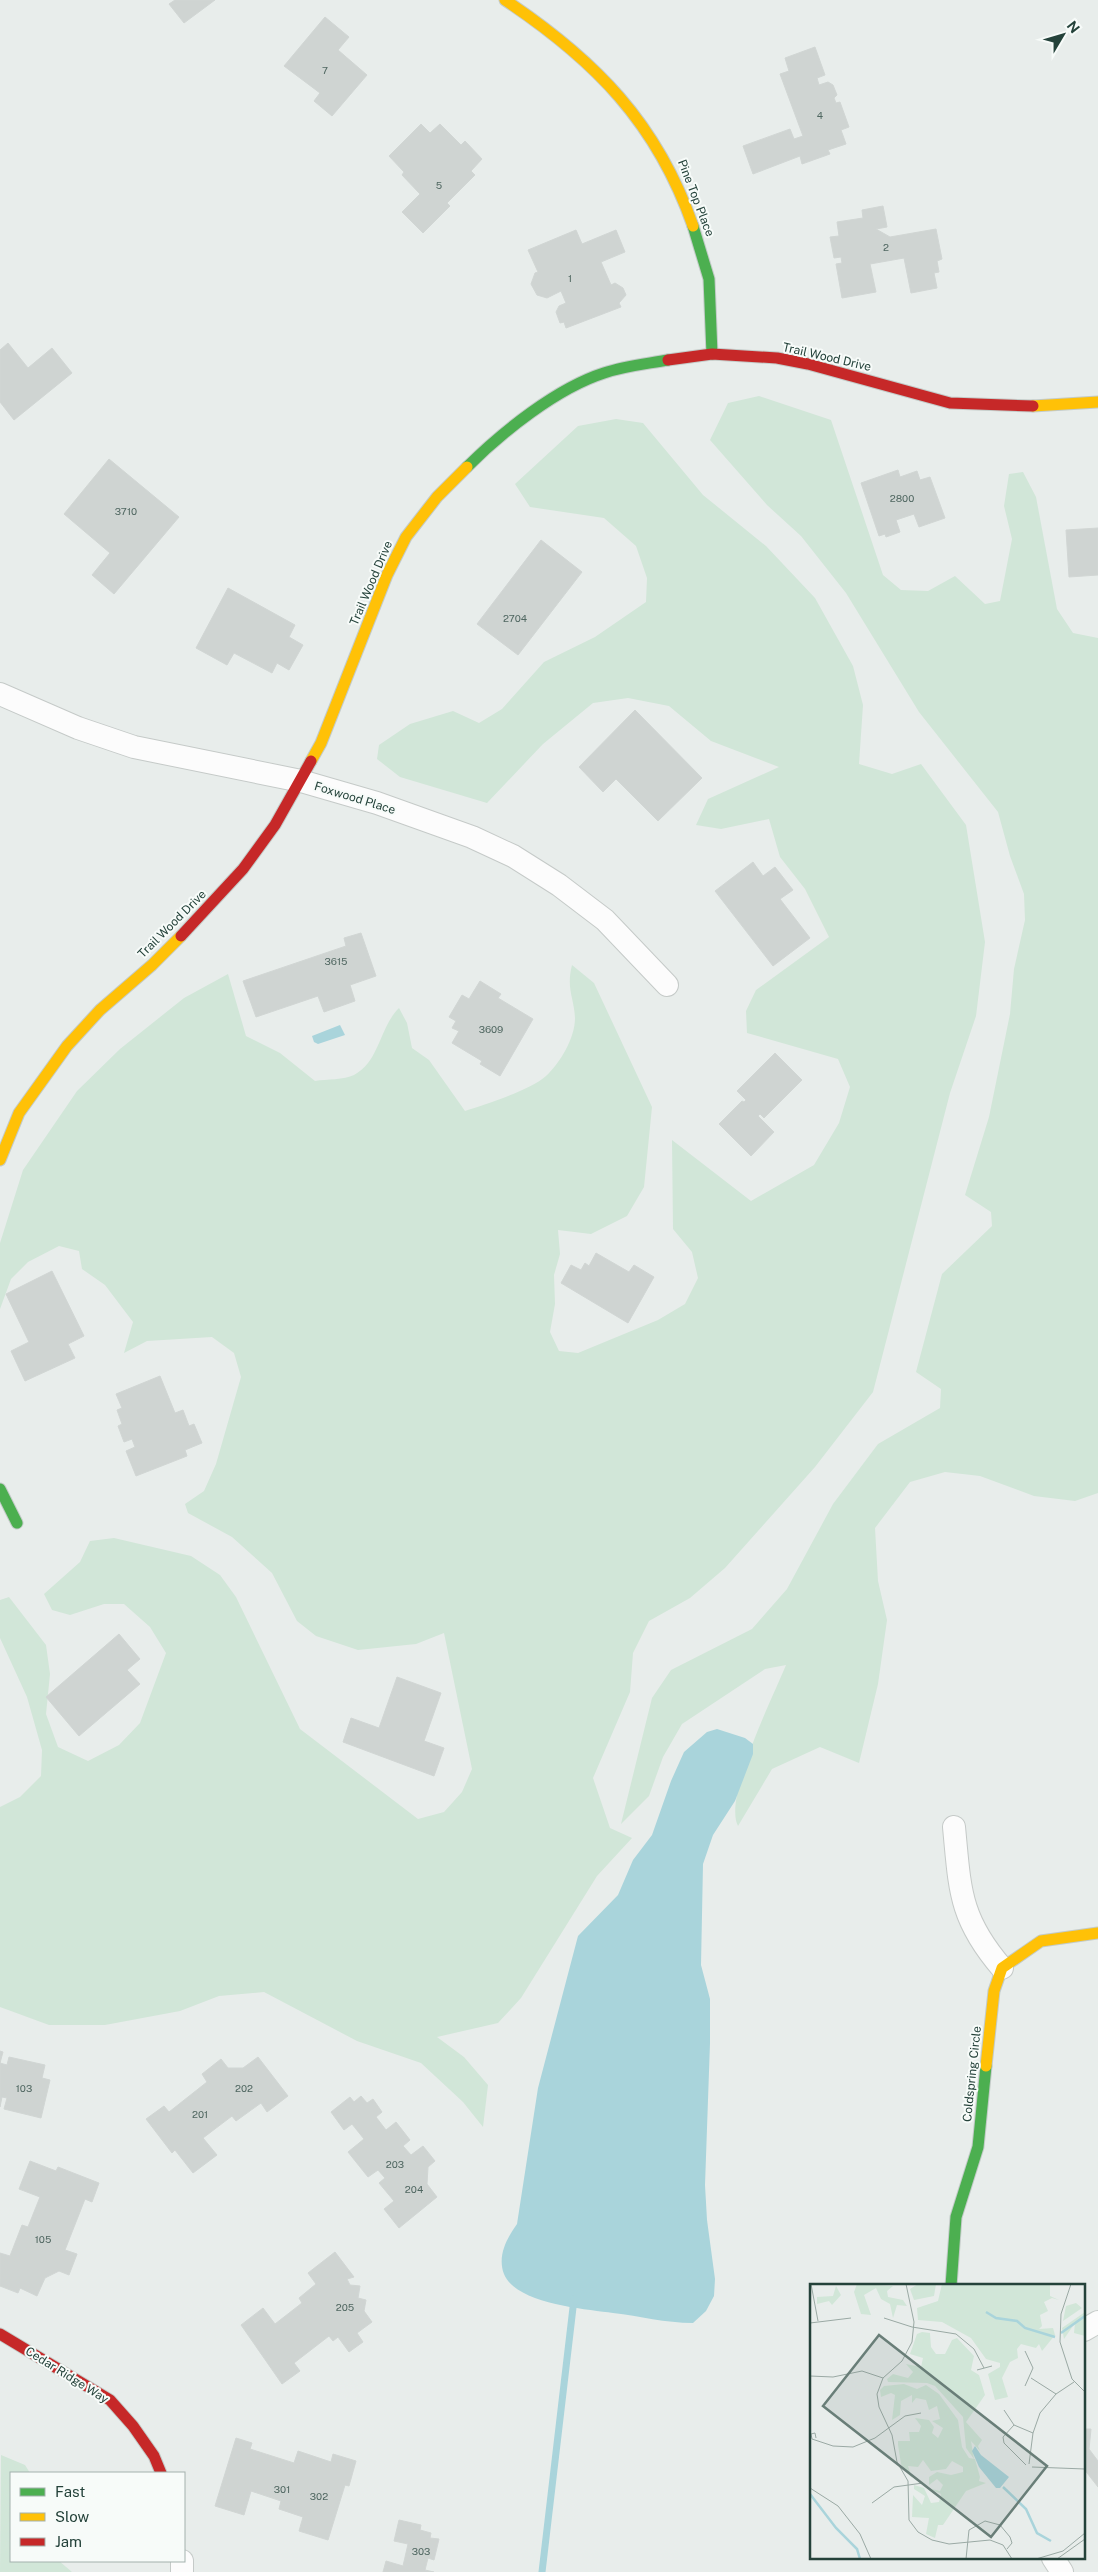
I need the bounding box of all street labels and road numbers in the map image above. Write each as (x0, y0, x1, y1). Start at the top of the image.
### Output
street label: Pine Top Place (675, 157, 717, 239)
street label: Trail Wood Drive (781, 340, 873, 374)
street label: Trail Wood Drive (347, 538, 395, 627)
street label: Foxwood Place (313, 779, 397, 817)
street label: Trail Wood Drive (135, 887, 209, 961)
street label: Coldspring Circle (960, 2025, 984, 2123)
street label: Cedar Ridge Way (23, 2344, 111, 2406)

